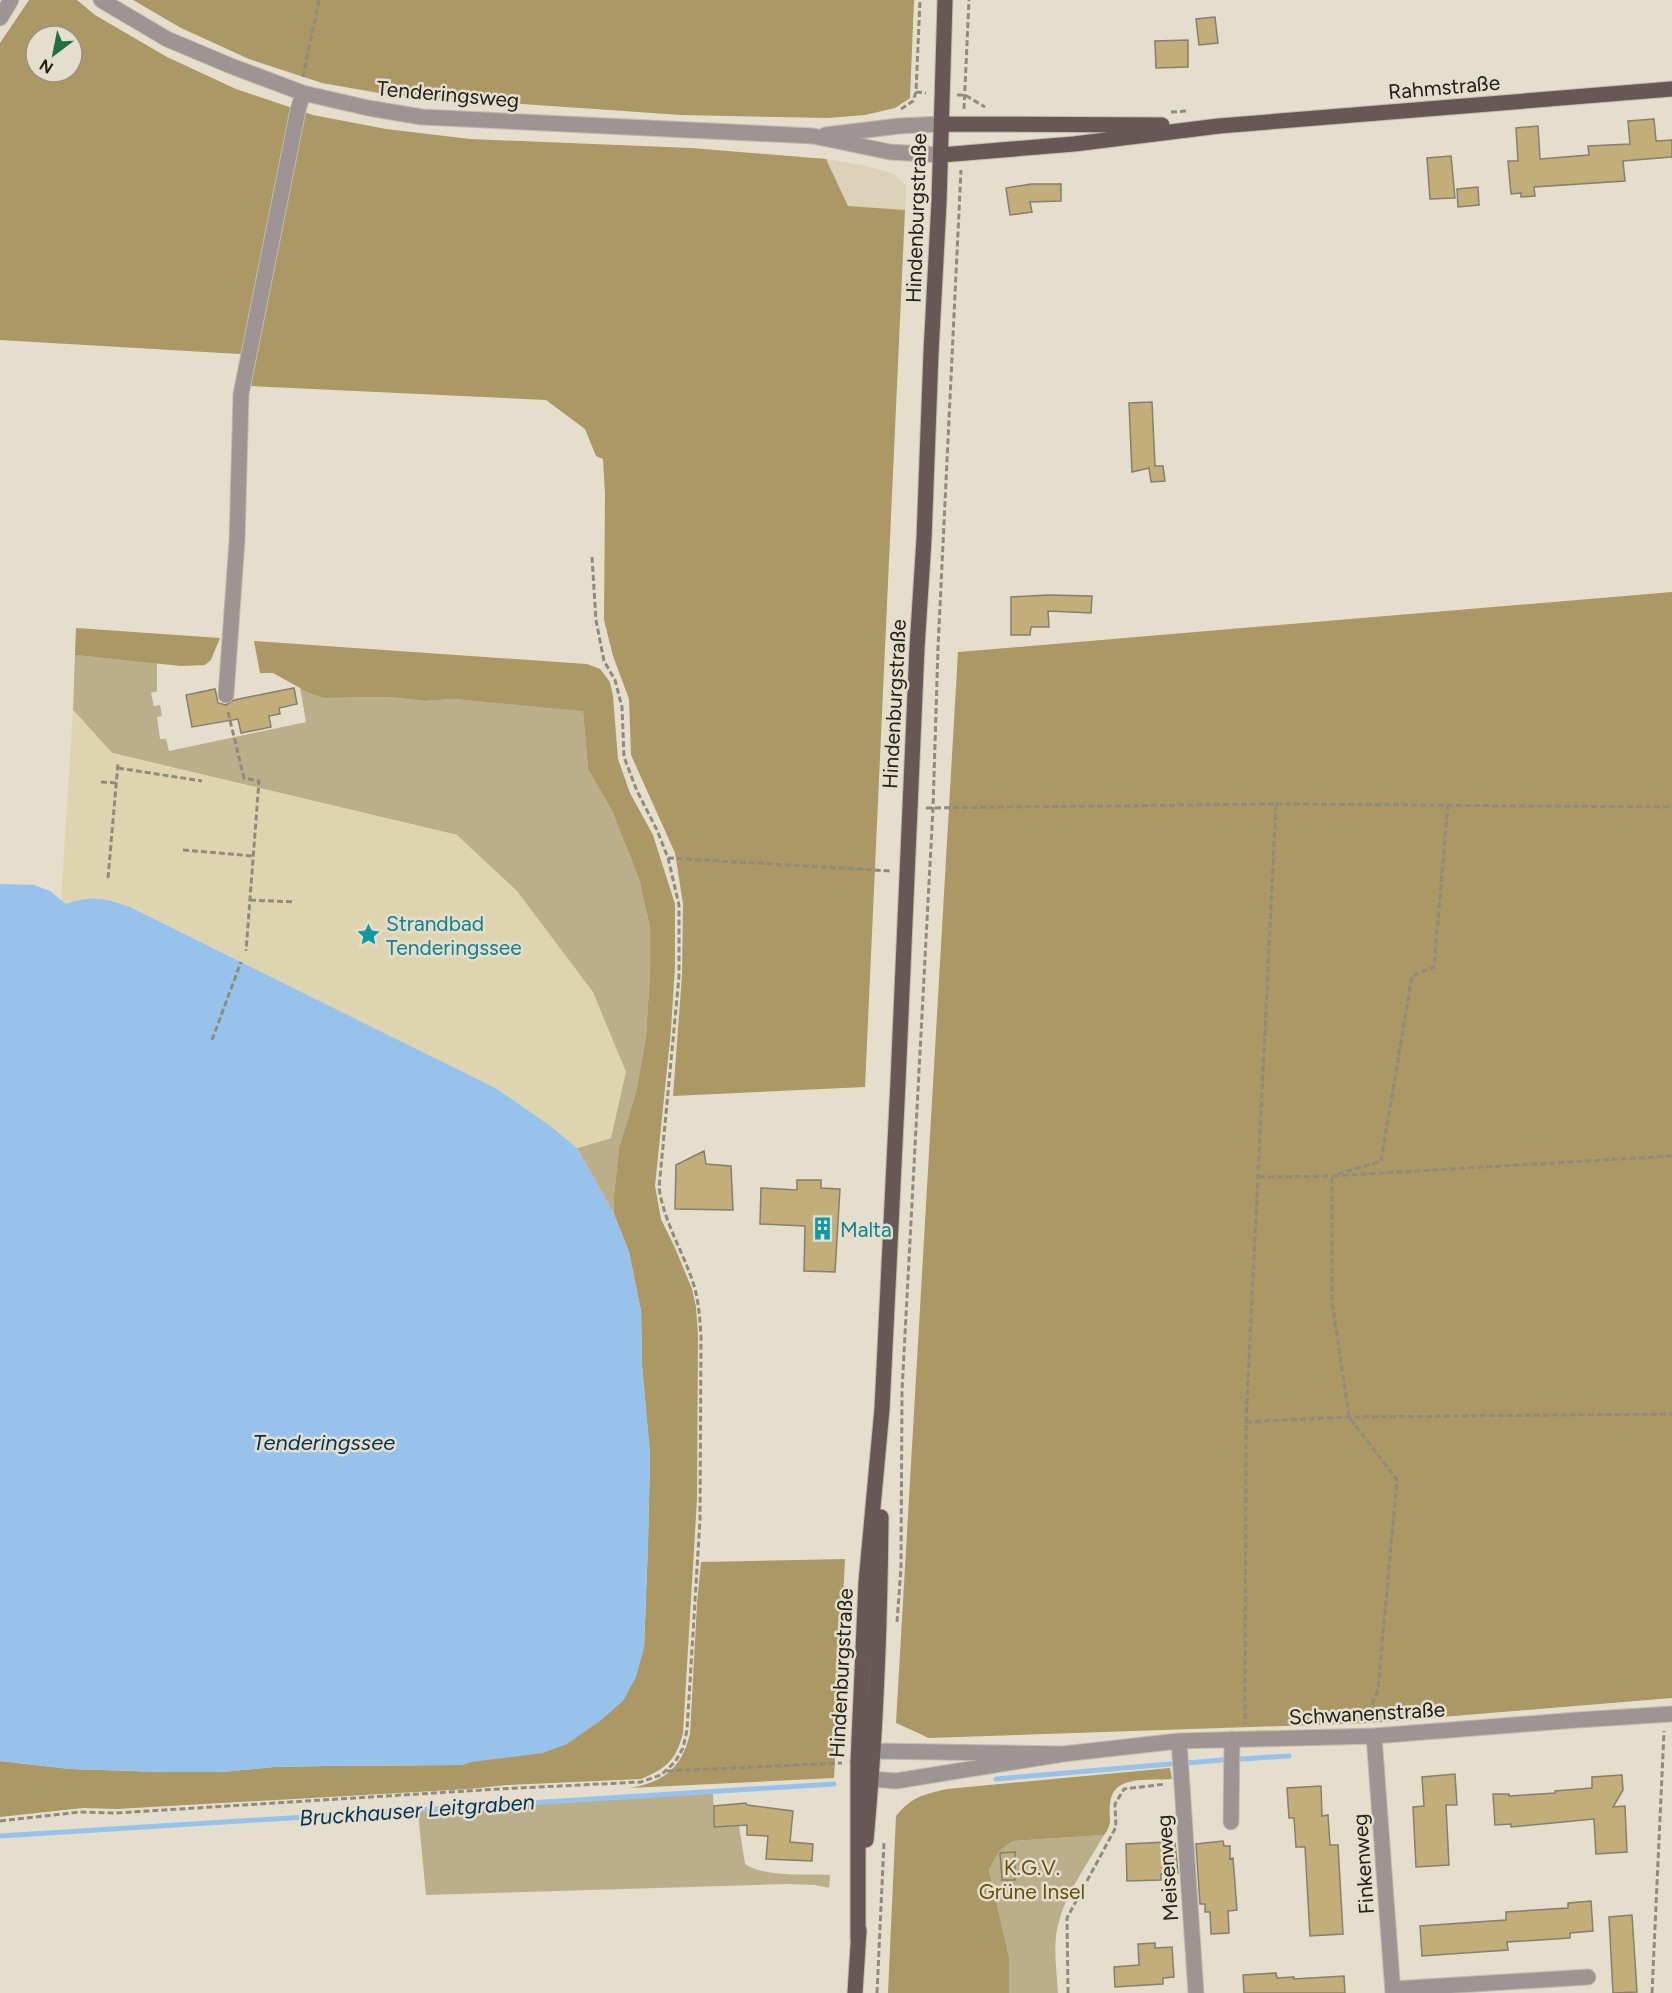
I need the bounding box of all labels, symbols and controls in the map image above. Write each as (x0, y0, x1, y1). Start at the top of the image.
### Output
north arrow (24, 24, 84, 84)
text: N (36, 55, 57, 78)
street label: Rahmstraße (1387, 70, 1501, 104)
street label: Tenderingsweg (376, 75, 520, 113)
street label: Hindenburgstraße (901, 133, 931, 303)
street label: Hindenburgstraße (877, 618, 911, 790)
place label: Strandbad Tenderingssee (386, 911, 522, 960)
place icon: Strandbad Tenderingssee (355, 922, 381, 948)
building icon: Malta (809, 1216, 835, 1242)
place label: Malta (840, 1217, 892, 1242)
water label: Tenderingssee (253, 1429, 395, 1456)
street label: Hindenburgstraße (824, 1587, 858, 1759)
street label: Schwanenstraße (1288, 1696, 1446, 1730)
water label: Bruckhauser Leitgraben (298, 1788, 536, 1832)
street label: Finkenweg (1347, 1813, 1379, 1915)
street label: Meisenweg (1151, 1814, 1183, 1922)
park label: K.G.V. Grüne Insel (979, 1855, 1085, 1904)

